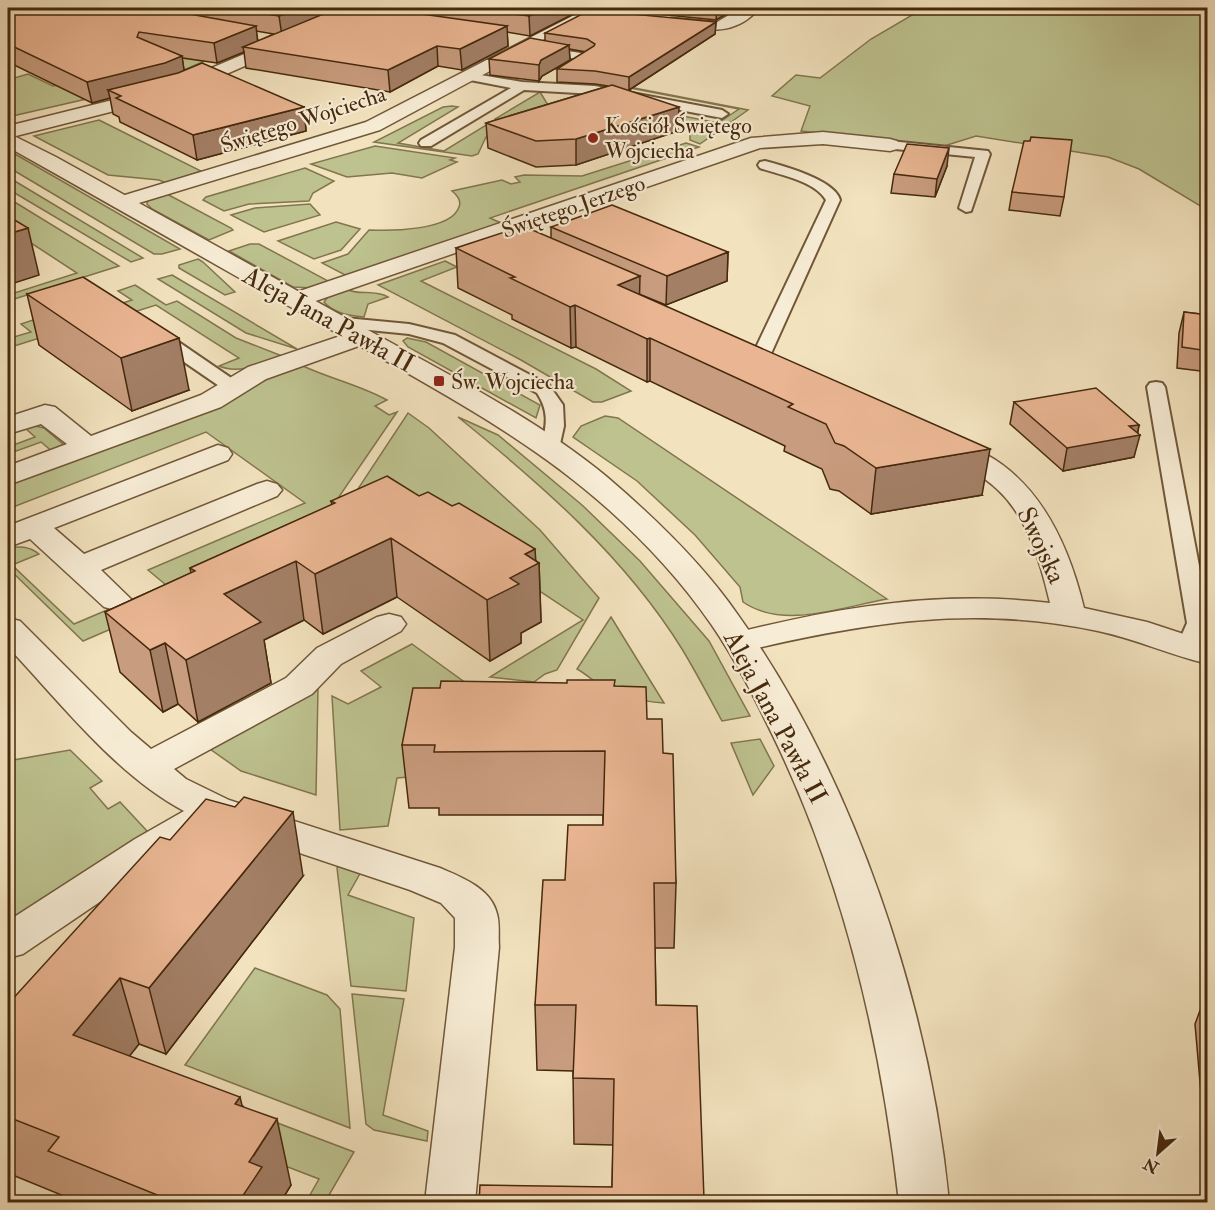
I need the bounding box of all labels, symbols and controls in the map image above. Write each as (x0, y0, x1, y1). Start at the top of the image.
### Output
street label: Świętego Wojciecha (217, 80, 390, 160)
place label: Kościół Świętego Wojciecha (604, 112, 752, 165)
marker: Kościół Świętego Wojciecha (586, 131, 600, 145)
street label: Świętego Jerzego (498, 169, 649, 245)
street label: Aleja Jana Pawła II (236, 259, 420, 380)
place label: Św. Wojciecha (451, 368, 575, 396)
marker: Św. Wojciecha (432, 374, 446, 388)
street label: Swojska (1010, 502, 1073, 589)
street label: Aleja Jana Pawła II (716, 625, 834, 809)
north arrow (1128, 1123, 1188, 1183)
text: N (1140, 1153, 1163, 1178)

